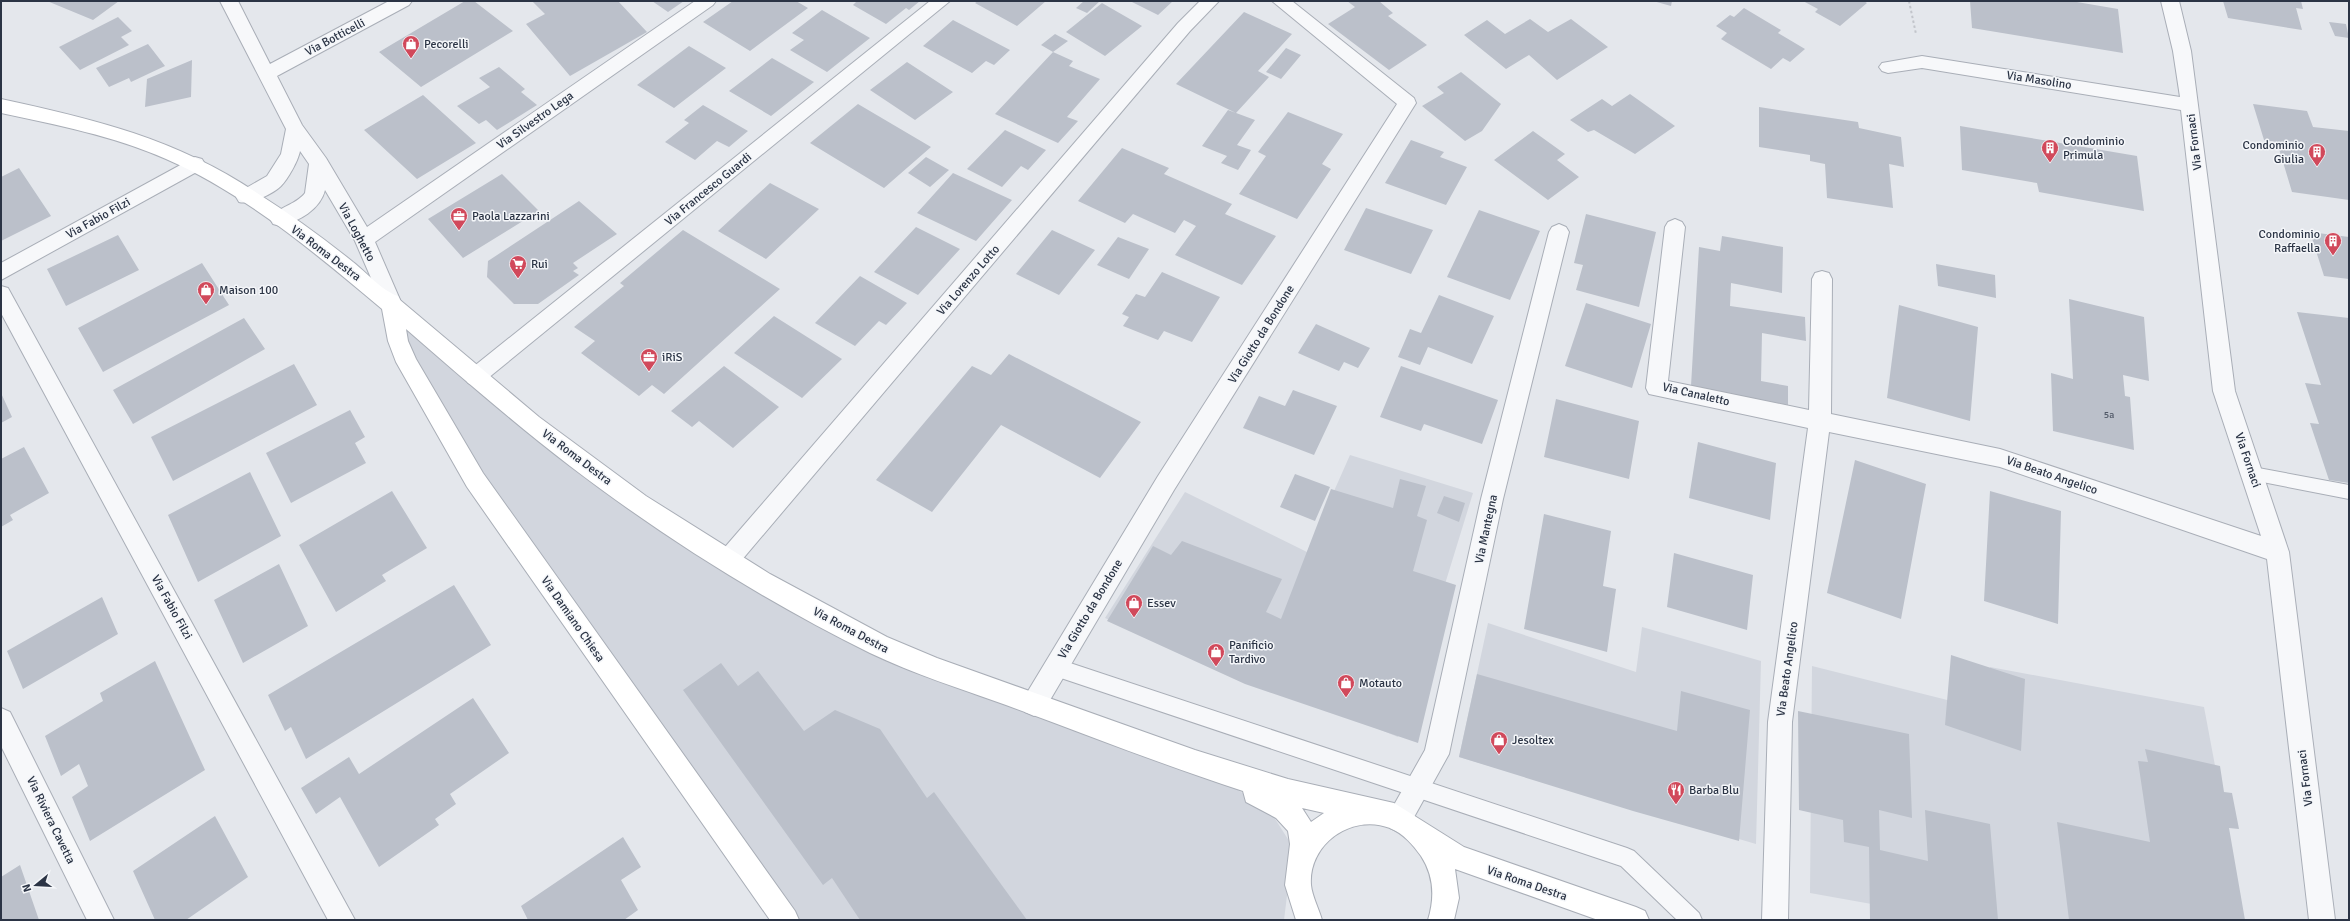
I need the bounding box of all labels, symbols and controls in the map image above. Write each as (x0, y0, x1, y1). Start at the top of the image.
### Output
street label: Via Botticelli (303, 15, 368, 59)
shop icon: Pecorelli (401, 34, 421, 59)
place label: Pecorelli (424, 37, 469, 52)
street label: Via Masolino (2005, 68, 2073, 93)
street label: Via Silvestro Lega (494, 88, 577, 152)
street label: Via Fornaci (2184, 113, 2205, 171)
place label: Condominio Primula (2063, 134, 2124, 163)
building icon: Condominio Primula (2040, 138, 2060, 163)
place label: Condominio Giulia (2243, 138, 2304, 167)
building icon: Condominio Giulia (2307, 142, 2327, 167)
street label: Via Francesco Guardi (662, 150, 755, 229)
street label: Via Fabio Filzi (63, 195, 133, 242)
street label: Via Loghetto (335, 200, 378, 264)
office icon: Paola Lazzarini (449, 206, 469, 231)
place label: Paola Lazzarini (472, 209, 550, 224)
street label: Via Roma Destra (288, 222, 364, 285)
place label: Condominio Raffaella (2259, 227, 2320, 256)
building icon: Condominio Raffaella (2323, 231, 2343, 256)
street label: Via Lorenzo Lotto (934, 242, 1003, 319)
supermarket icon: Rui (508, 254, 528, 279)
place label: Rui (531, 257, 548, 272)
shop icon: Maison 100 (196, 280, 216, 305)
street label: Via Giotto da Bondone (1225, 282, 1298, 386)
place label: Maison 100 (219, 283, 278, 298)
office icon: iRiS (639, 347, 659, 372)
place label: iRiS (662, 350, 683, 365)
street label: Via Canaletto (1661, 379, 1731, 410)
house number: 5a (2104, 409, 2114, 421)
street label: Via Roma Destra (539, 426, 615, 489)
street label: Via Fornaci (2231, 431, 2264, 490)
street label: Via Beato Angelico (2004, 453, 2100, 498)
street label: Via Mantegna (1472, 493, 1501, 565)
street label: Via Giotto da Bondone (1055, 557, 1126, 662)
street label: Via Fabio Filzi (148, 572, 195, 642)
street label: Via Damiano Chiesa (537, 573, 608, 665)
shop icon: Essev (1124, 593, 1144, 618)
place label: Essev (1147, 596, 1176, 611)
street label: Via Roma Destra (810, 604, 891, 657)
street label: Via Beato Angelico (1773, 621, 1802, 718)
place label: Panificio Tardivo (1229, 638, 1274, 667)
shop icon: Panificio Tardivo (1206, 642, 1226, 667)
shop icon: Motauto (1336, 673, 1356, 698)
place label: Motauto (1359, 676, 1402, 691)
shop icon: Jesoltex (1489, 730, 1509, 755)
place label: Jesoltex (1512, 733, 1554, 748)
street label: Via Fornaci (2295, 749, 2316, 807)
street label: Via Riviera Cavetta (23, 774, 78, 867)
restaurant icon: Barba Blu (1666, 780, 1686, 805)
place label: Barba Blu (1689, 783, 1739, 798)
street label: Via Roma Destra (1485, 863, 1569, 904)
north arrow (16, 865, 56, 905)
text: N (20, 882, 34, 894)

